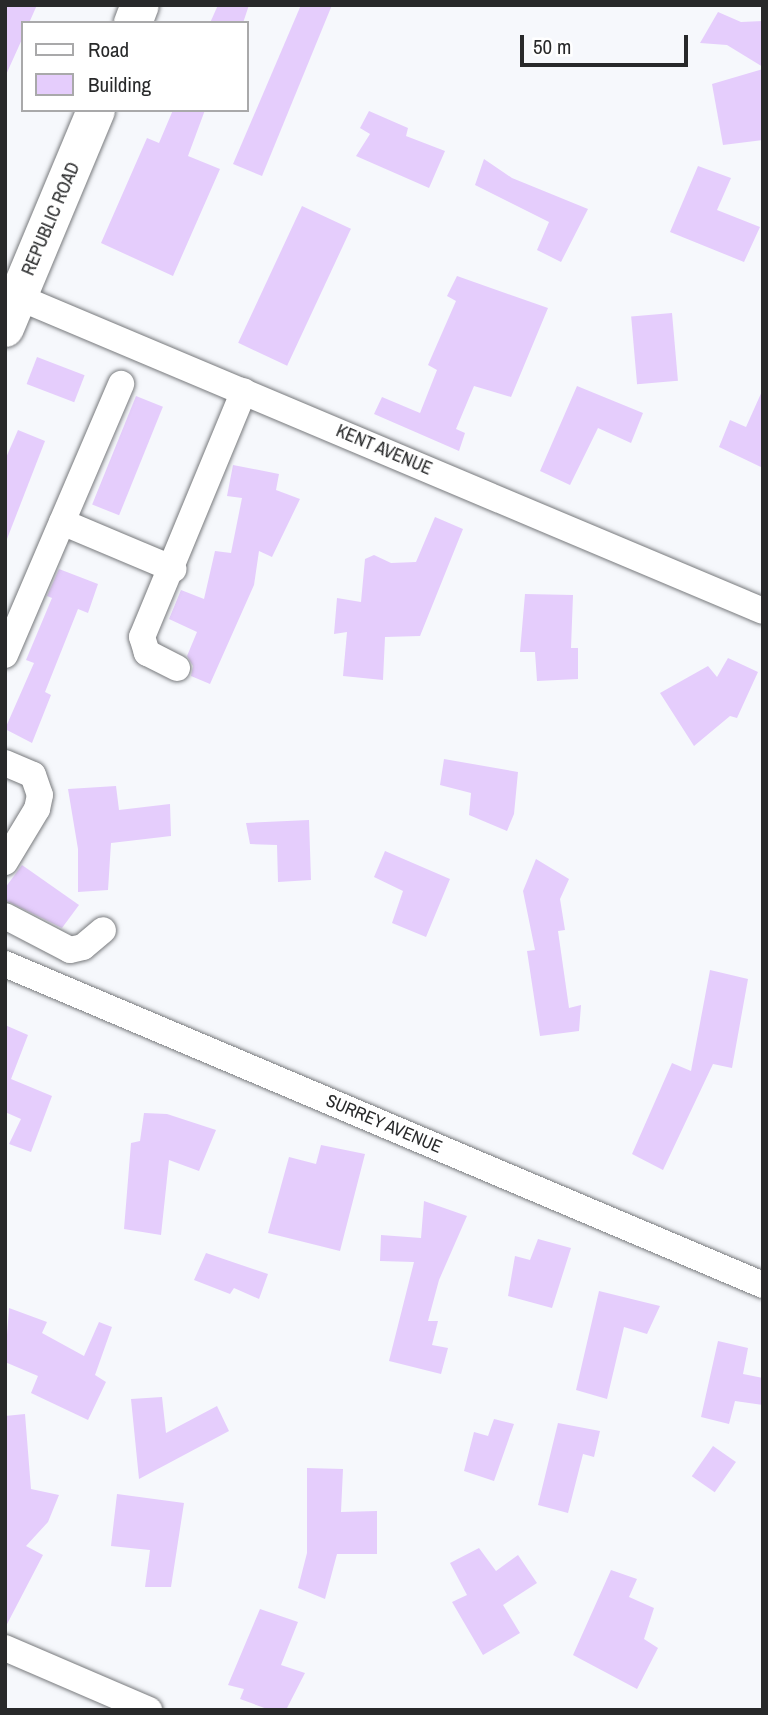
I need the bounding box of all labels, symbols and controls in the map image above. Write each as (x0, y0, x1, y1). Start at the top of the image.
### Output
legend (21, 21, 248, 112)
scale bar (523, 21, 691, 65)
text: 50 m (533, 32, 571, 61)
text: Road (88, 35, 129, 64)
text: Building (88, 70, 151, 99)
street label: REPUBLIC ROAD (18, 159, 84, 279)
street label: KENT AVENUE (332, 420, 436, 480)
street label: SURREY AVENUE (322, 1090, 446, 1158)

